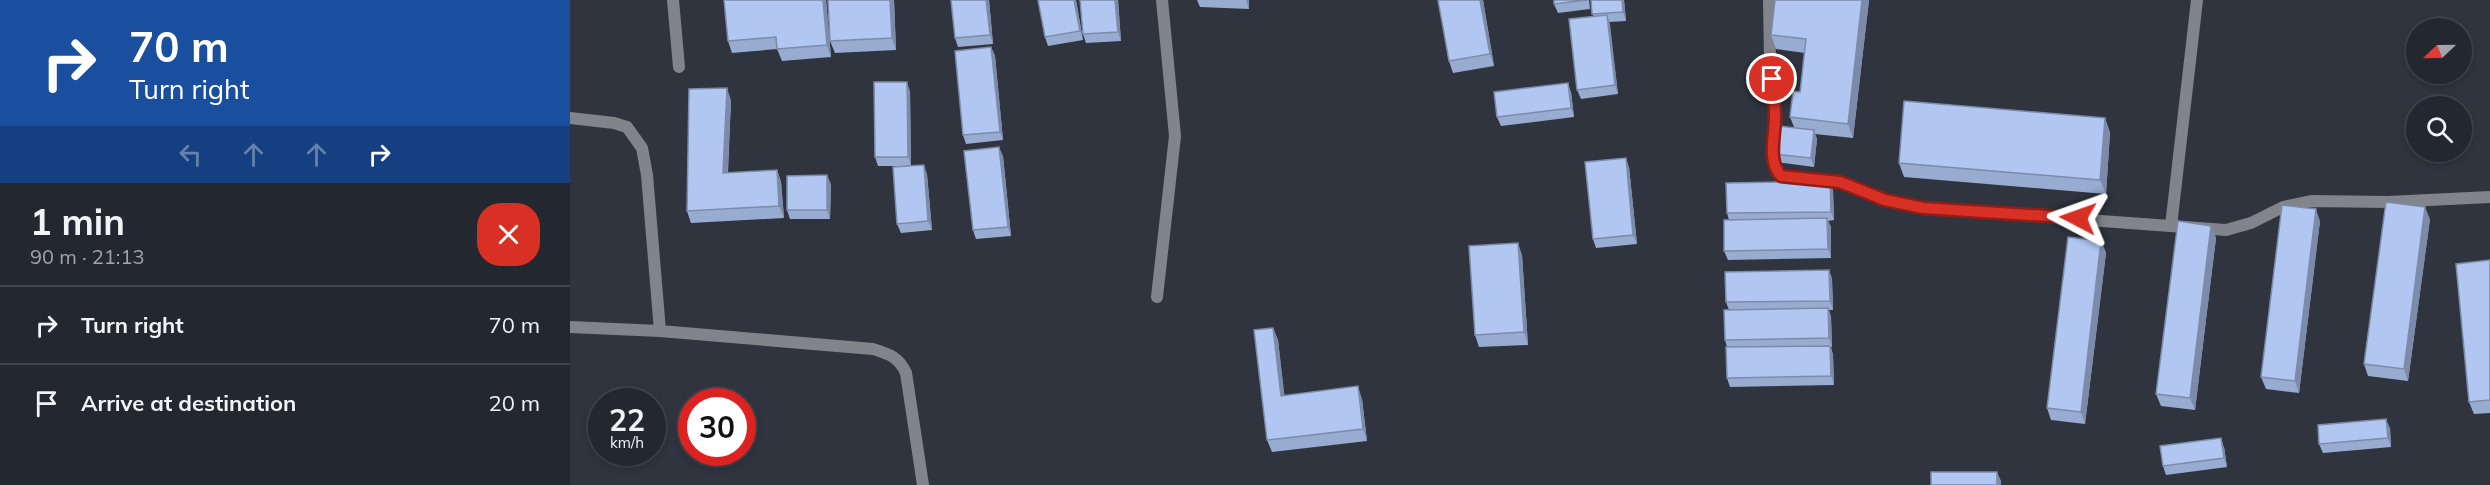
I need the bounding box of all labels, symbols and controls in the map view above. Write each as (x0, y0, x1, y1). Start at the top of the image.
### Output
north arrow (2406, 18, 2472, 84)
map controls (2406, 18, 2472, 162)
text: 70 m (129, 20, 229, 73)
icon: right (30, 24, 108, 102)
pin (1746, 53, 1797, 104)
icon: arrive (1755, 62, 1788, 95)
text: Turn right (129, 72, 249, 106)
button: search (2406, 96, 2472, 162)
icon: left (174, 138, 207, 171)
icon: ahead (237, 138, 270, 171)
icon: ahead (300, 138, 333, 171)
icon: right (363, 138, 396, 171)
position arrow (2046, 186, 2110, 250)
text: 1 min (30, 199, 125, 244)
button: close (477, 203, 540, 266)
text: 90 m · 21:13 (30, 244, 144, 269)
icon: right (30, 309, 63, 342)
text: Turn right (81, 311, 184, 339)
text: 70 m (489, 311, 540, 339)
icon: arrive (30, 387, 63, 420)
speed limit sign: 30 (678, 388, 756, 466)
text: Arrive at destination (81, 389, 296, 417)
text: 20 m (489, 389, 540, 417)
text: 22 (609, 401, 645, 439)
text: km/h (610, 433, 644, 452)

